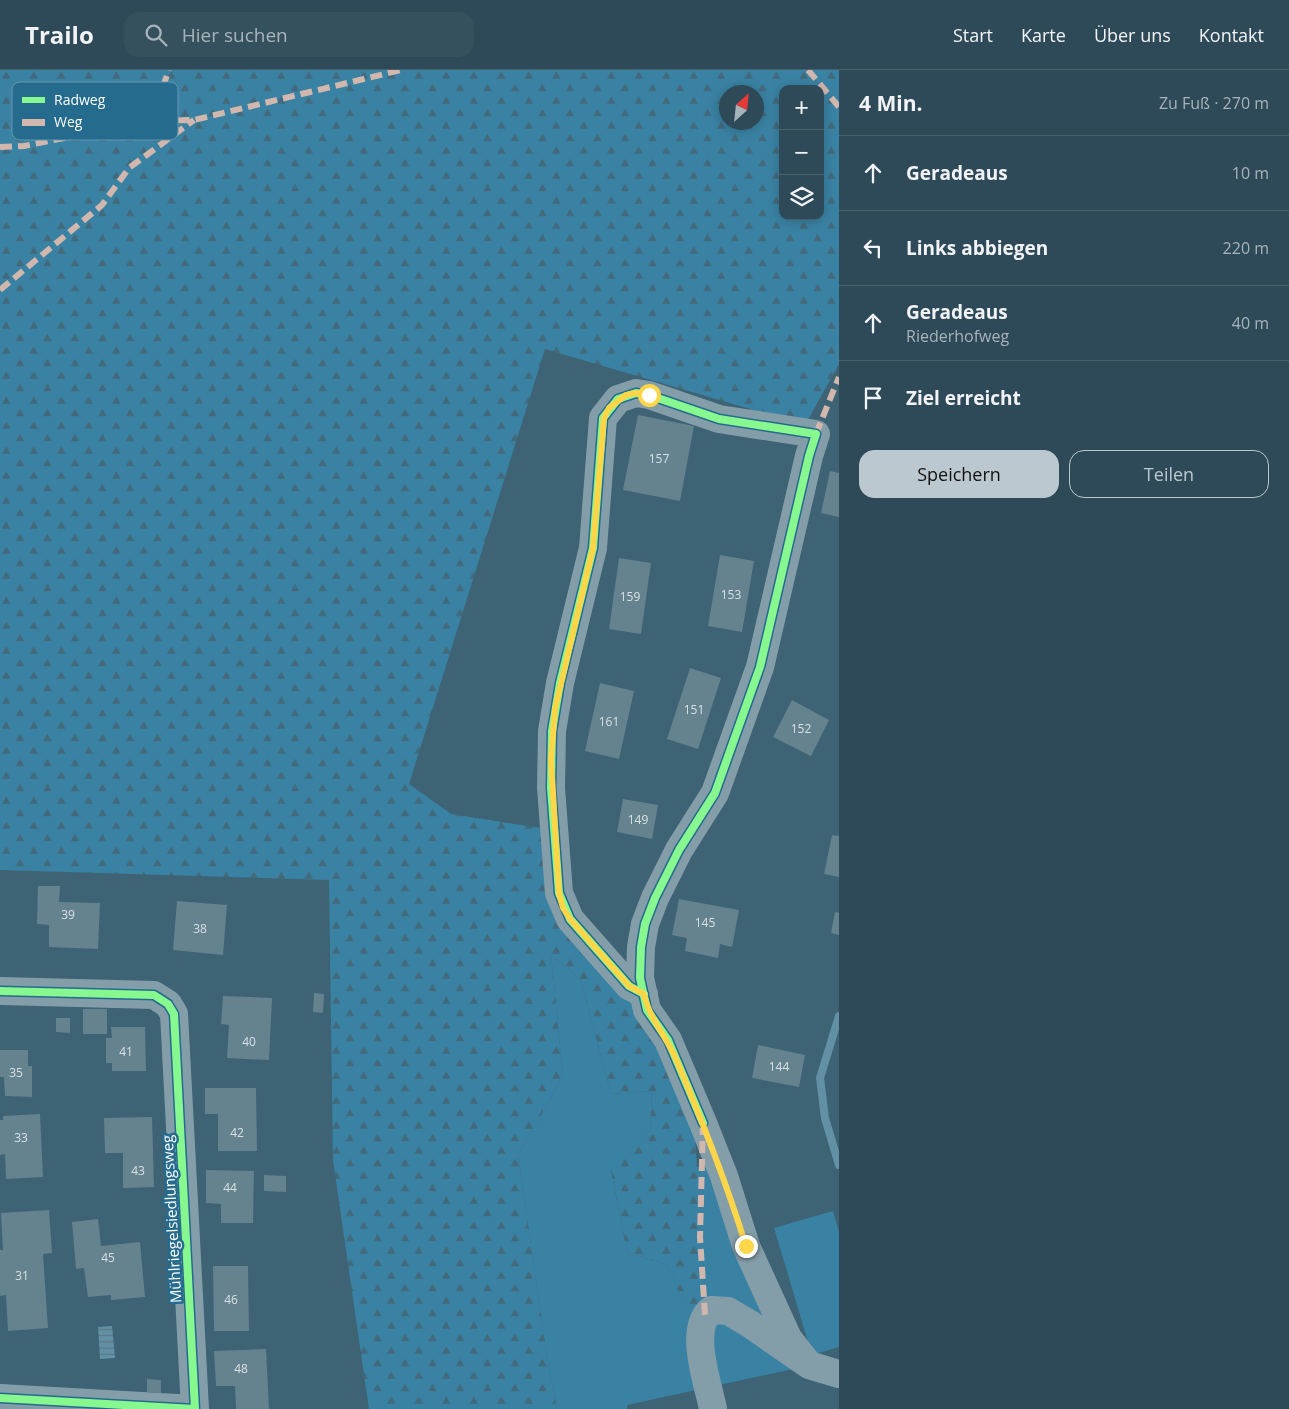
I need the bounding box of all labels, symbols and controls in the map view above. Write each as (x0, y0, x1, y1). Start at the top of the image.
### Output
search box (124, 12, 474, 57)
text: Trailo (25, 18, 94, 51)
icon: search (142, 21, 170, 49)
text: Hier suchen (182, 22, 288, 48)
text: Start (953, 23, 993, 47)
text: Karte (1021, 23, 1066, 47)
text: Über uns (1094, 23, 1171, 47)
text: Kontakt (1199, 23, 1264, 47)
legend (12, 82, 178, 140)
north arrow (719, 85, 764, 130)
map controls (779, 85, 824, 220)
button: + (779, 85, 824, 130)
text: 4 Min. (859, 89, 922, 117)
text: Radweg (54, 90, 106, 109)
text: Zu Fuß · 270 m (1159, 92, 1269, 114)
text: Weg (54, 112, 83, 131)
button: − (779, 130, 824, 175)
icon: ahead (859, 159, 887, 187)
text: Geradeaus (906, 160, 1008, 186)
text: 10 m (1232, 162, 1269, 184)
button: layers (779, 175, 824, 220)
icon: left (859, 234, 887, 262)
text: Links abbiegen (906, 235, 1048, 261)
text: 220 m (1223, 237, 1269, 259)
text: Geradeaus (906, 299, 1008, 325)
icon: ahead (859, 309, 887, 337)
text: 40 m (1232, 312, 1269, 334)
text: Riederhofweg (906, 325, 1009, 347)
route start (638, 384, 661, 407)
icon: arrive (859, 384, 887, 412)
text: Ziel erreicht (906, 385, 1021, 411)
house number: 157 (649, 450, 669, 467)
button: Speichern (859, 450, 1059, 498)
button: Teilen (1069, 450, 1269, 498)
house number: 153 (721, 586, 741, 603)
house number: 159 (620, 588, 640, 605)
house number: 151 (684, 701, 704, 718)
house number: 161 (599, 713, 619, 730)
house number: 152 (791, 720, 811, 737)
house number: 149 (628, 811, 648, 828)
house number: 39 (61, 906, 75, 923)
house number: 145 (695, 914, 715, 931)
house number: 38 (193, 920, 207, 937)
house number: 40 (242, 1033, 256, 1050)
house number: 41 (119, 1043, 133, 1060)
house number: 144 (769, 1058, 789, 1075)
house number: 35 (9, 1064, 23, 1081)
house number: 42 (230, 1124, 244, 1141)
house number: 33 (14, 1129, 28, 1146)
street label: Mühlriegelsiedlungsweg (157, 1134, 185, 1304)
house number: 43 (131, 1162, 145, 1179)
house number: 44 (223, 1179, 237, 1196)
route end (735, 1235, 758, 1258)
house number: 45 (101, 1249, 115, 1266)
house number: 31 (15, 1267, 29, 1284)
house number: 46 (224, 1291, 238, 1308)
house number: 48 (234, 1360, 248, 1377)

